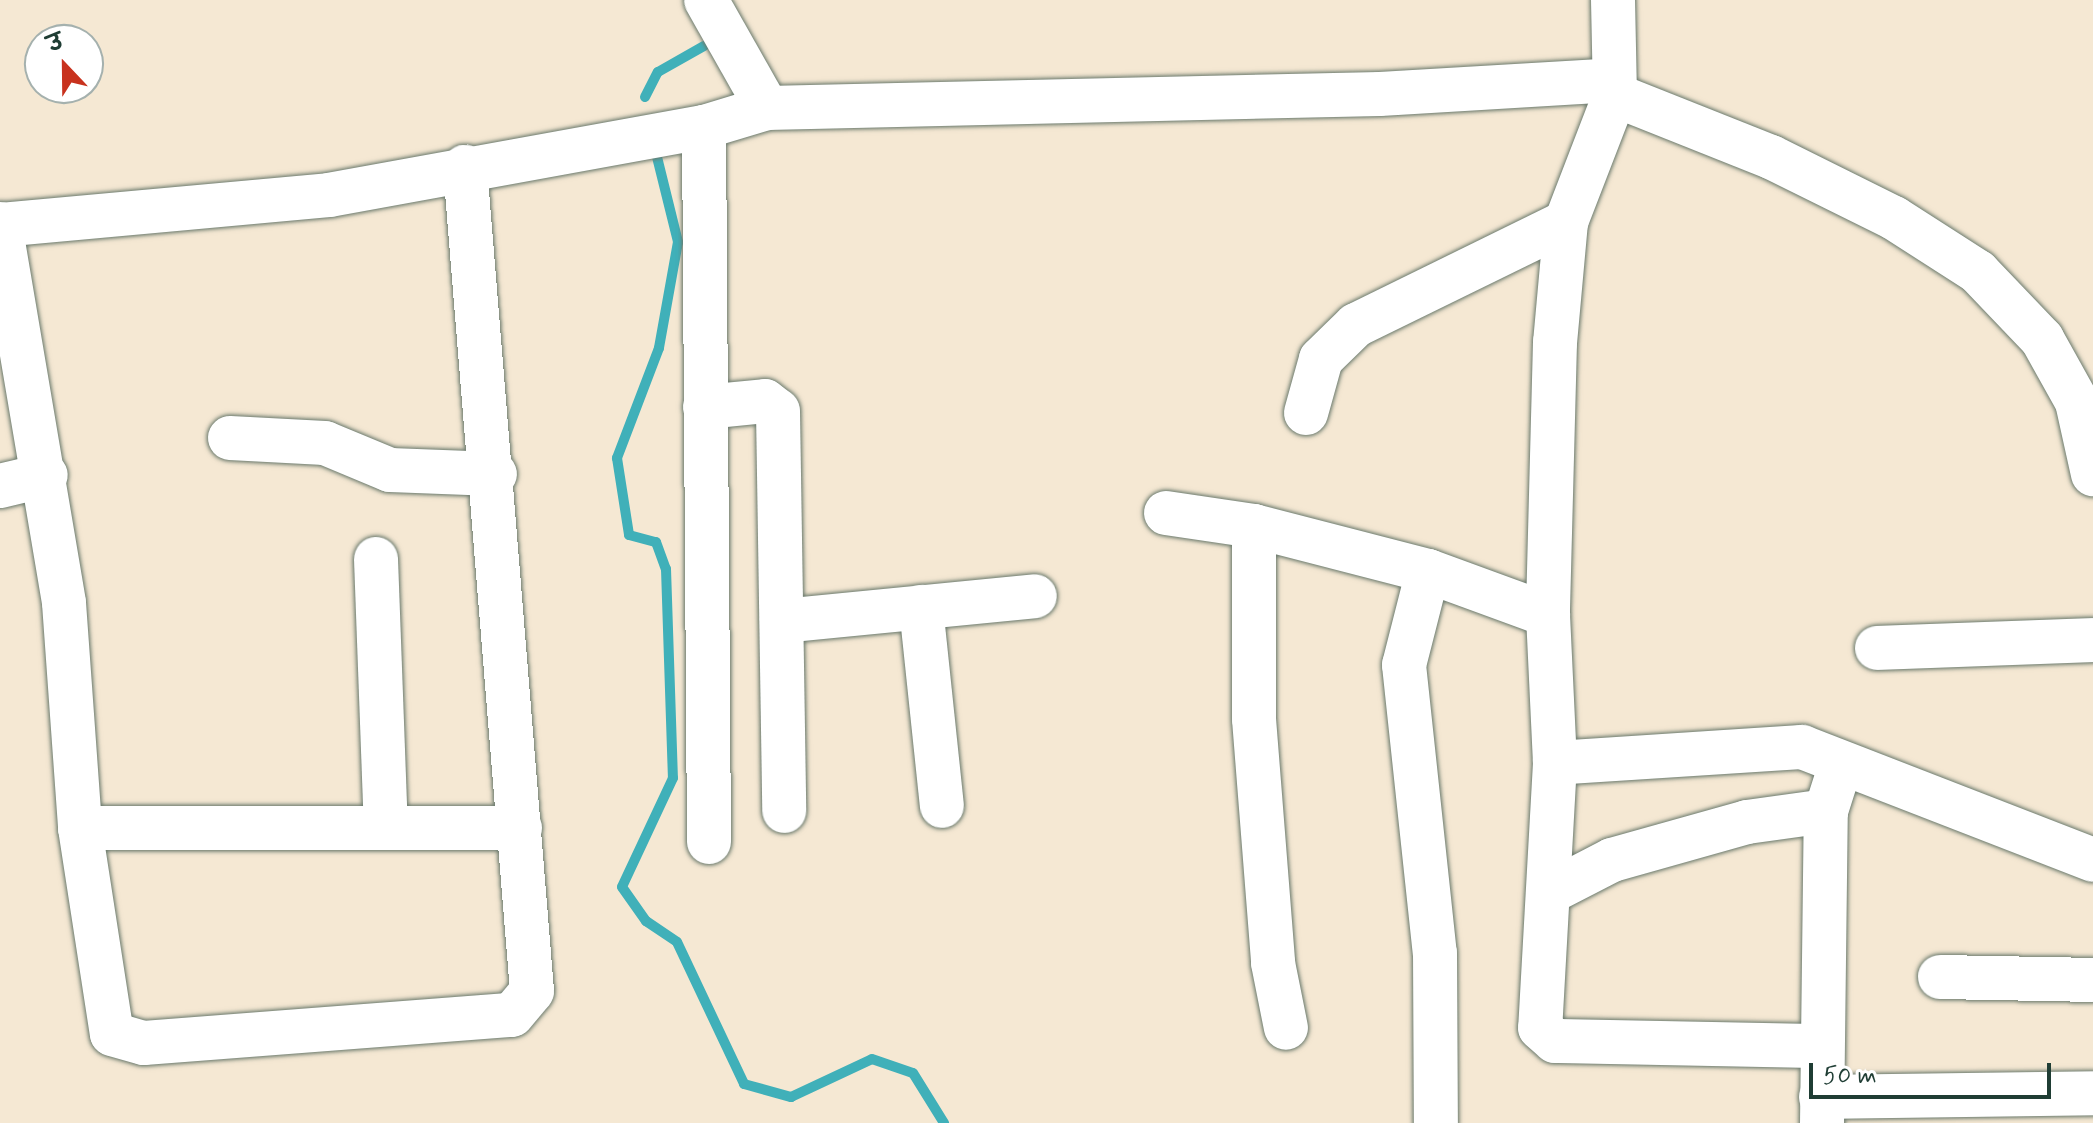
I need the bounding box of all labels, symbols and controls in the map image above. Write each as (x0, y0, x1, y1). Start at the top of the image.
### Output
north arrow (24, 24, 104, 104)
text: उ (44, 28, 68, 59)
scale bar (1813, 1047, 2055, 1097)
text: 50 m (1823, 1061, 1877, 1092)

